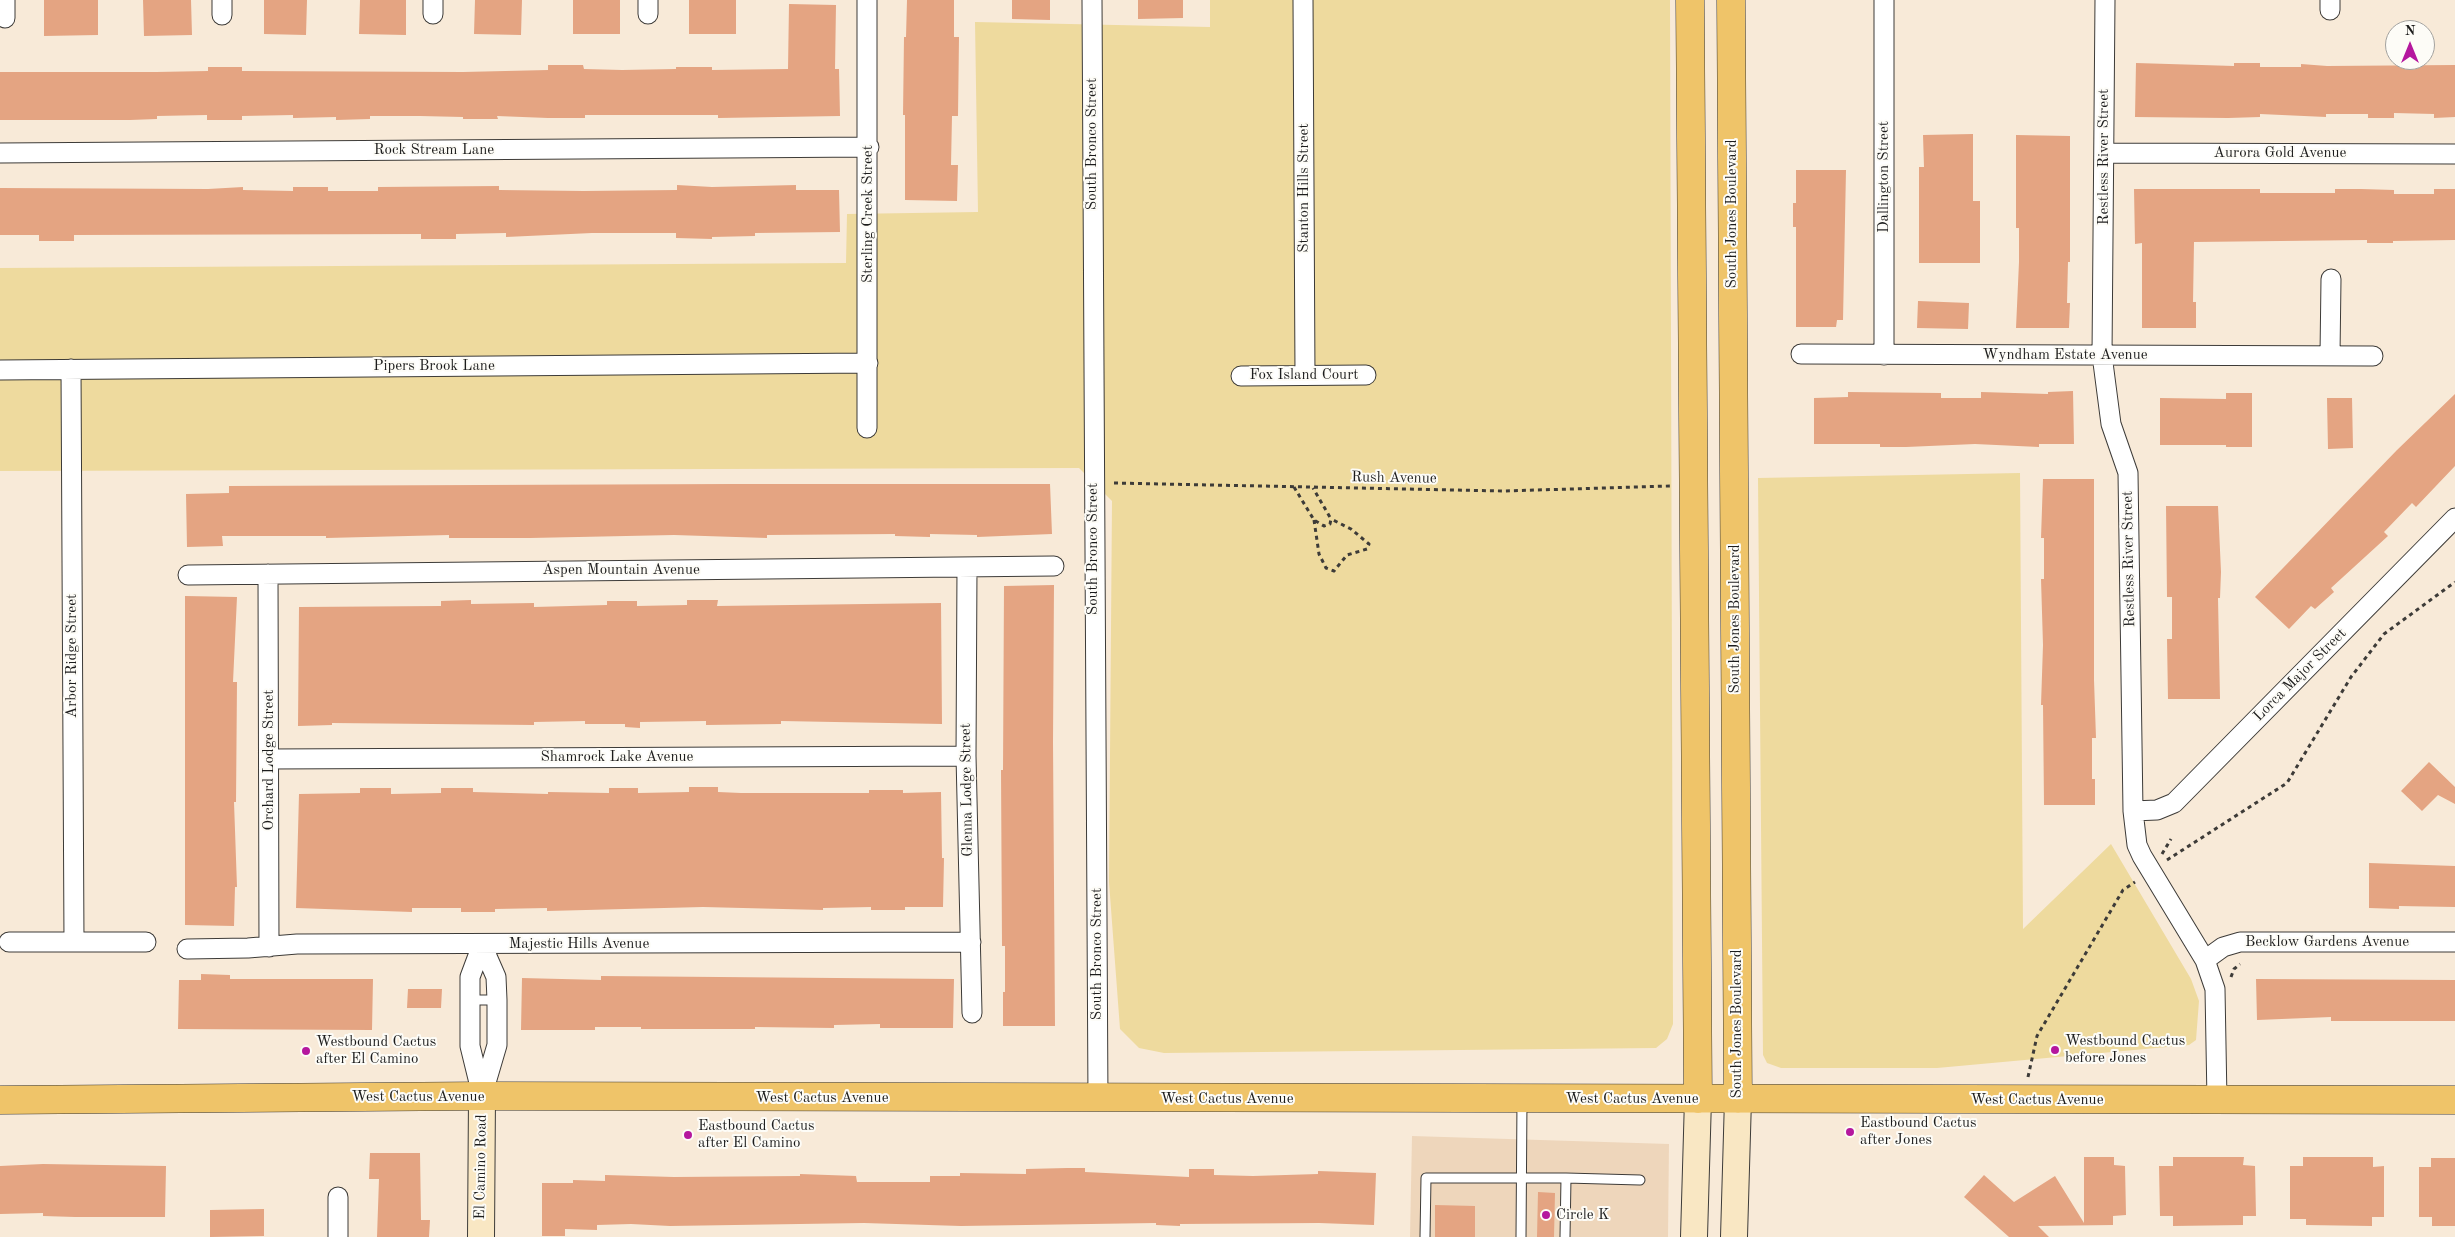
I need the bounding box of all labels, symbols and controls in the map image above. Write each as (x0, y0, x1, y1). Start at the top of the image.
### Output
north arrow (2385, 20, 2435, 70)
text: N (2405, 24, 2415, 38)
street label: South Bronco Street (1083, 78, 1101, 210)
street label: Restless River Street (2095, 89, 2113, 225)
street label: Dallington Street (1875, 121, 1893, 233)
street label: Stanton Hills Street (1295, 123, 1313, 253)
street label: South Jones Boulevard (1723, 139, 1741, 289)
street label: Rock Stream Lane (374, 141, 494, 159)
street label: Aurora Gold Avenue (2214, 144, 2346, 162)
street label: Sterling Creek Street (859, 145, 877, 283)
street label: Wyndham Estate Avenue (1982, 346, 2148, 364)
street label: Pipers Brook Lane (373, 357, 495, 375)
street label: Fox Island Court (1249, 366, 1359, 384)
street label: Rush Avenue (1351, 468, 1437, 488)
street label: South Bronco Street (1084, 483, 1102, 615)
street label: Restless River Street (2119, 491, 2139, 627)
street label: South Jones Boulevard (1726, 544, 1744, 694)
street label: Aspen Mountain Avenue (542, 561, 700, 579)
street label: Arbor Ridge Street (63, 594, 81, 718)
street label: Lorca Major Street (2250, 625, 2350, 725)
street label: Orchard Lodge Street (260, 689, 278, 831)
street label: Glenna Lodge Street (957, 723, 977, 857)
street label: Shamrock Lake Avenue (541, 748, 693, 766)
street label: South Bronco Street (1088, 888, 1106, 1020)
street label: Becklow Gardens Avenue (2245, 933, 2409, 951)
street label: Majestic Hills Avenue (509, 935, 649, 953)
street label: South Jones Boulevard (1728, 949, 1746, 1099)
place label: Westbound Cactus before Jones (2065, 1032, 2185, 1067)
place label: Westbound Cactus after El Camino (316, 1033, 436, 1068)
marker: Westbound Cactus before Jones (2049, 1044, 2061, 1056)
marker: Westbound Cactus after El Camino (300, 1045, 312, 1057)
street label: West Cactus Avenue (351, 1088, 485, 1106)
street label: West Cactus Avenue (755, 1089, 889, 1107)
street label: West Cactus Avenue (1160, 1090, 1294, 1108)
street label: West Cactus Avenue (1565, 1090, 1699, 1108)
street label: West Cactus Avenue (1970, 1091, 2104, 1109)
street label: El Camino Road (471, 1114, 491, 1220)
place label: Eastbound Cactus after Jones (1860, 1114, 1977, 1149)
place label: Eastbound Cactus after El Camino (698, 1117, 815, 1152)
marker: Eastbound Cactus after Jones (1844, 1126, 1856, 1138)
marker: Eastbound Cactus after El Camino (682, 1129, 694, 1141)
place label: Circle K (1556, 1206, 1609, 1224)
marker: Circle K (1540, 1209, 1552, 1221)

